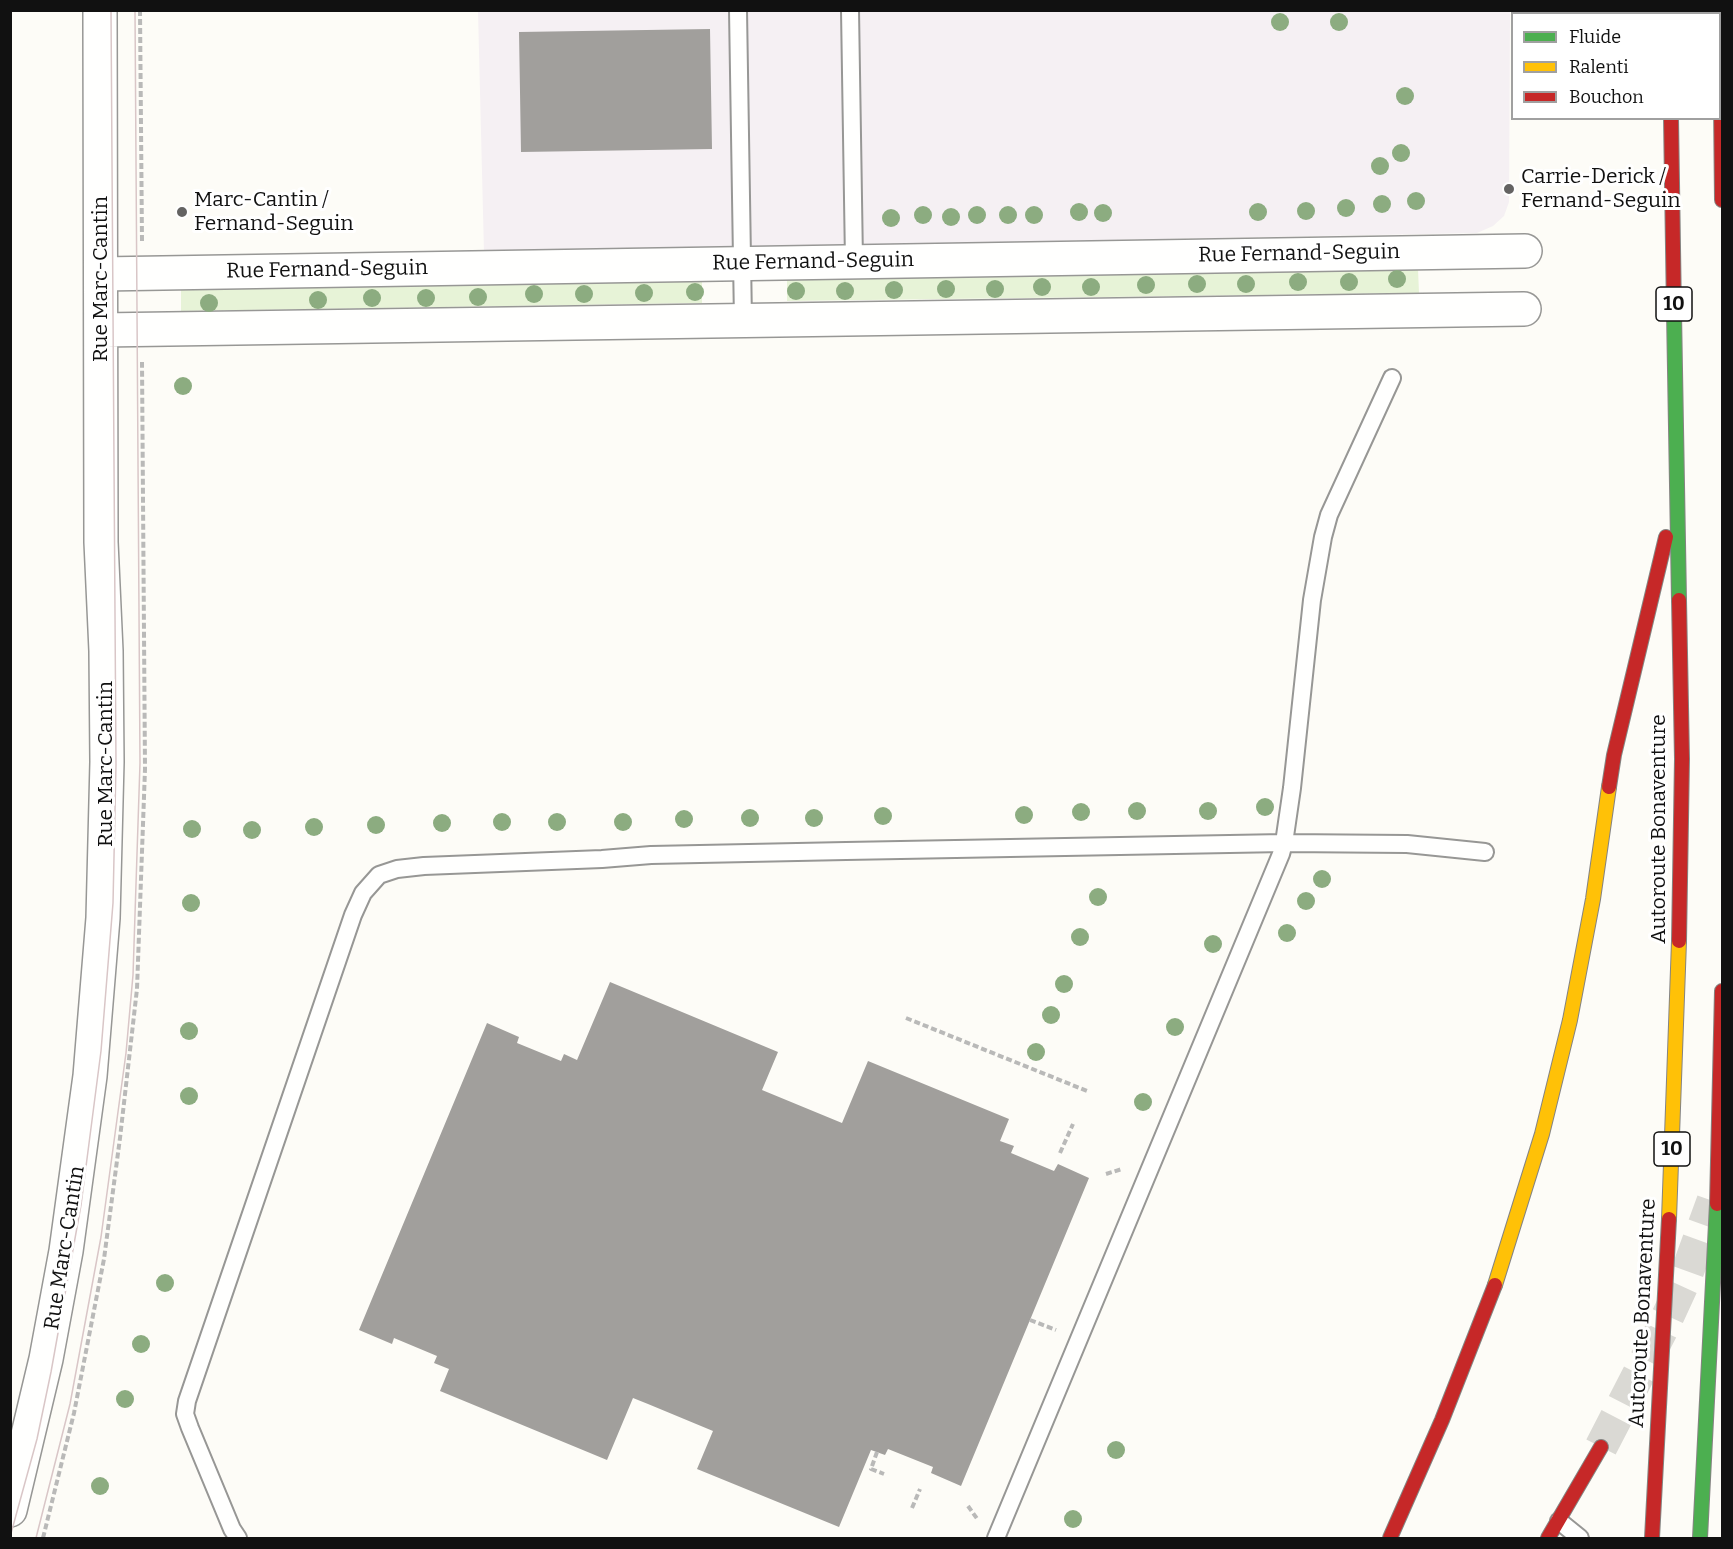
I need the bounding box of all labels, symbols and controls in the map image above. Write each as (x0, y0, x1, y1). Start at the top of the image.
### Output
legend (1511, 12, 1721, 120)
text: Fluide (1569, 26, 1621, 48)
text: Ralenti (1569, 56, 1629, 78)
text: Bouchon (1569, 86, 1644, 108)
place label: Carrie-Derick / Fernand-Seguin (1521, 164, 1681, 214)
marker: Carrie-Derick / Fernand-Seguin (1502, 182, 1516, 196)
place label: Marc-Cantin / Fernand-Seguin (194, 187, 354, 237)
street label: Rue Marc-Cantin (88, 196, 114, 362)
marker: Marc-Cantin / Fernand-Seguin (175, 205, 189, 219)
street label: Rue Fernand-Seguin (1198, 240, 1400, 268)
street label: Rue Fernand-Seguin (712, 248, 914, 276)
street label: Rue Fernand-Seguin (226, 256, 428, 284)
road number: 10 (1656, 287, 1692, 321)
street label: Rue Marc-Cantin (93, 681, 119, 847)
street label: Autoroute Bonaventure (1646, 714, 1672, 944)
road number: 10 (1654, 1132, 1690, 1166)
street label: Rue Marc-Cantin (40, 1164, 90, 1332)
street label: Autoroute Bonaventure (1624, 1198, 1662, 1428)

